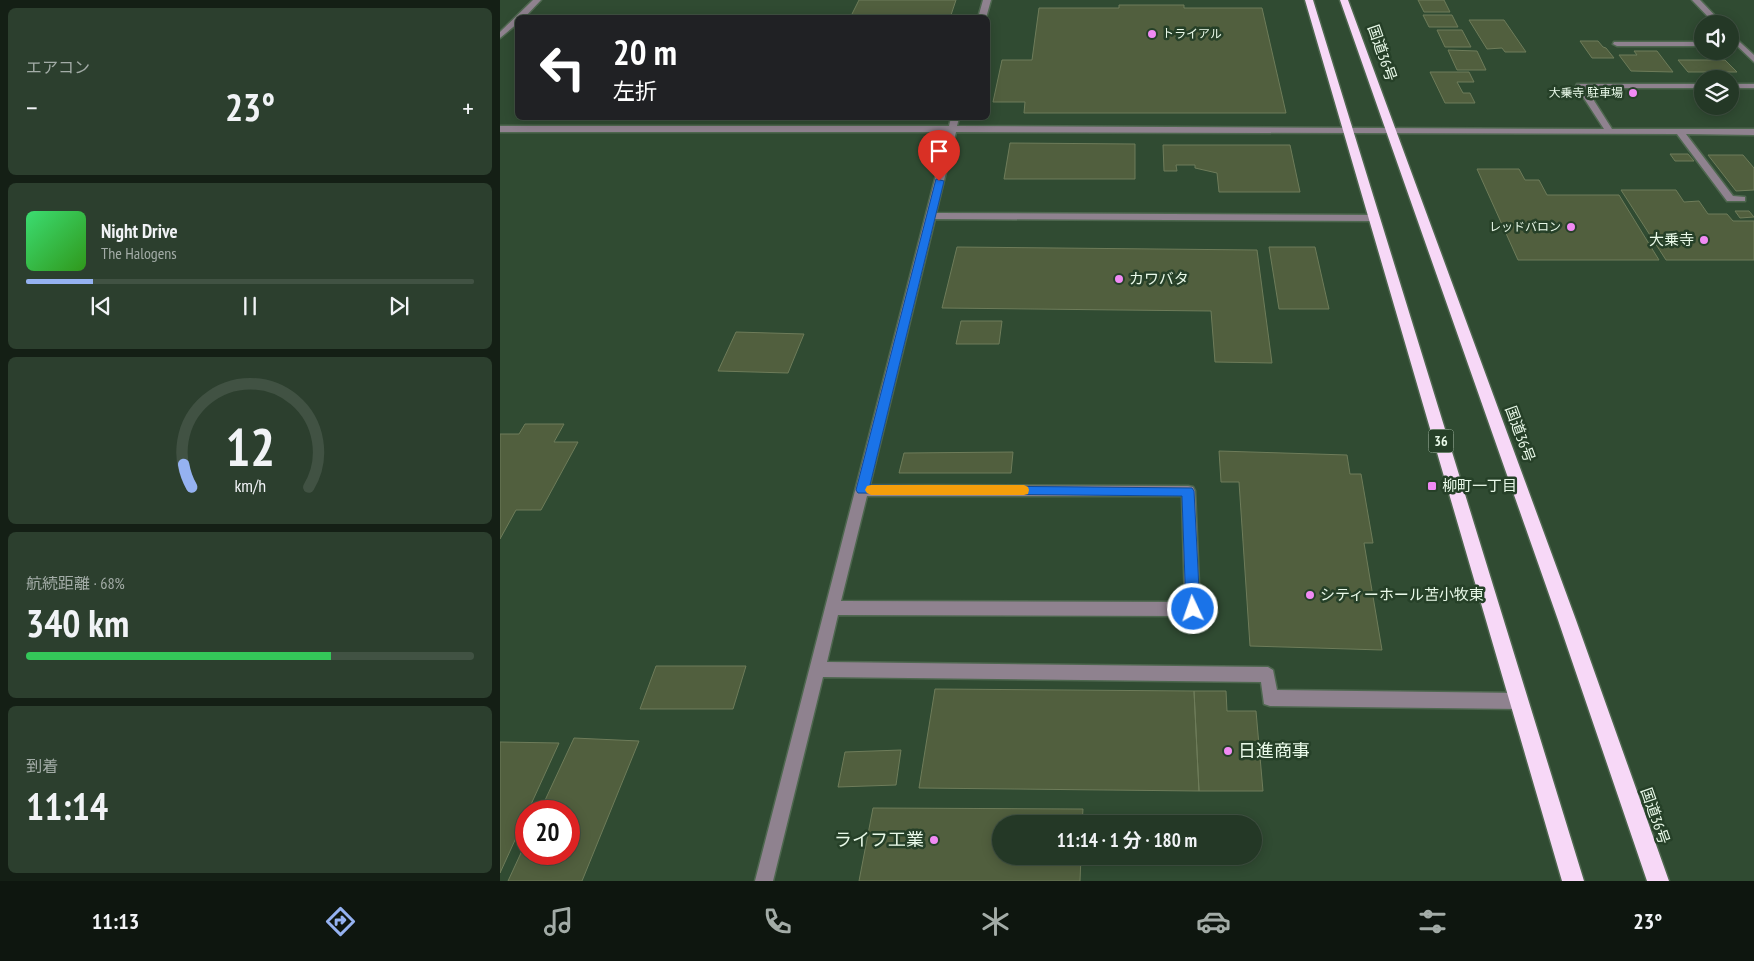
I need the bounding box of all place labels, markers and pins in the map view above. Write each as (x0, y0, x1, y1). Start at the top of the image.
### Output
place label: トライアル (1162, 26, 1222, 41)
marker: トライアル (1146, 28, 1158, 40)
place label: 大乗寺 駐車場 (1548, 85, 1623, 100)
marker: 大乗寺 駐車場 (1627, 87, 1639, 99)
pin (918, 130, 960, 181)
place label: レッドバロン (1489, 219, 1561, 234)
marker: レッドバロン (1565, 221, 1577, 233)
place label: 大乗寺 (1649, 230, 1694, 249)
marker: 大乗寺 (1698, 234, 1710, 246)
place label: カワバタ (1129, 269, 1189, 288)
marker: カワバタ (1113, 273, 1125, 285)
place label: 柳町一丁目 (1442, 476, 1517, 495)
marker: 柳町一丁目 (1426, 480, 1438, 492)
place label: シティーホール苫小牧東 (1320, 585, 1484, 604)
marker: シティーホール苫小牧東 (1304, 589, 1316, 601)
place label: 日進商事 (1238, 739, 1310, 762)
marker: 日進商事 (1222, 745, 1234, 757)
place label: ライフ工業 (834, 828, 924, 851)
marker: ライフ工業 (928, 834, 940, 846)

